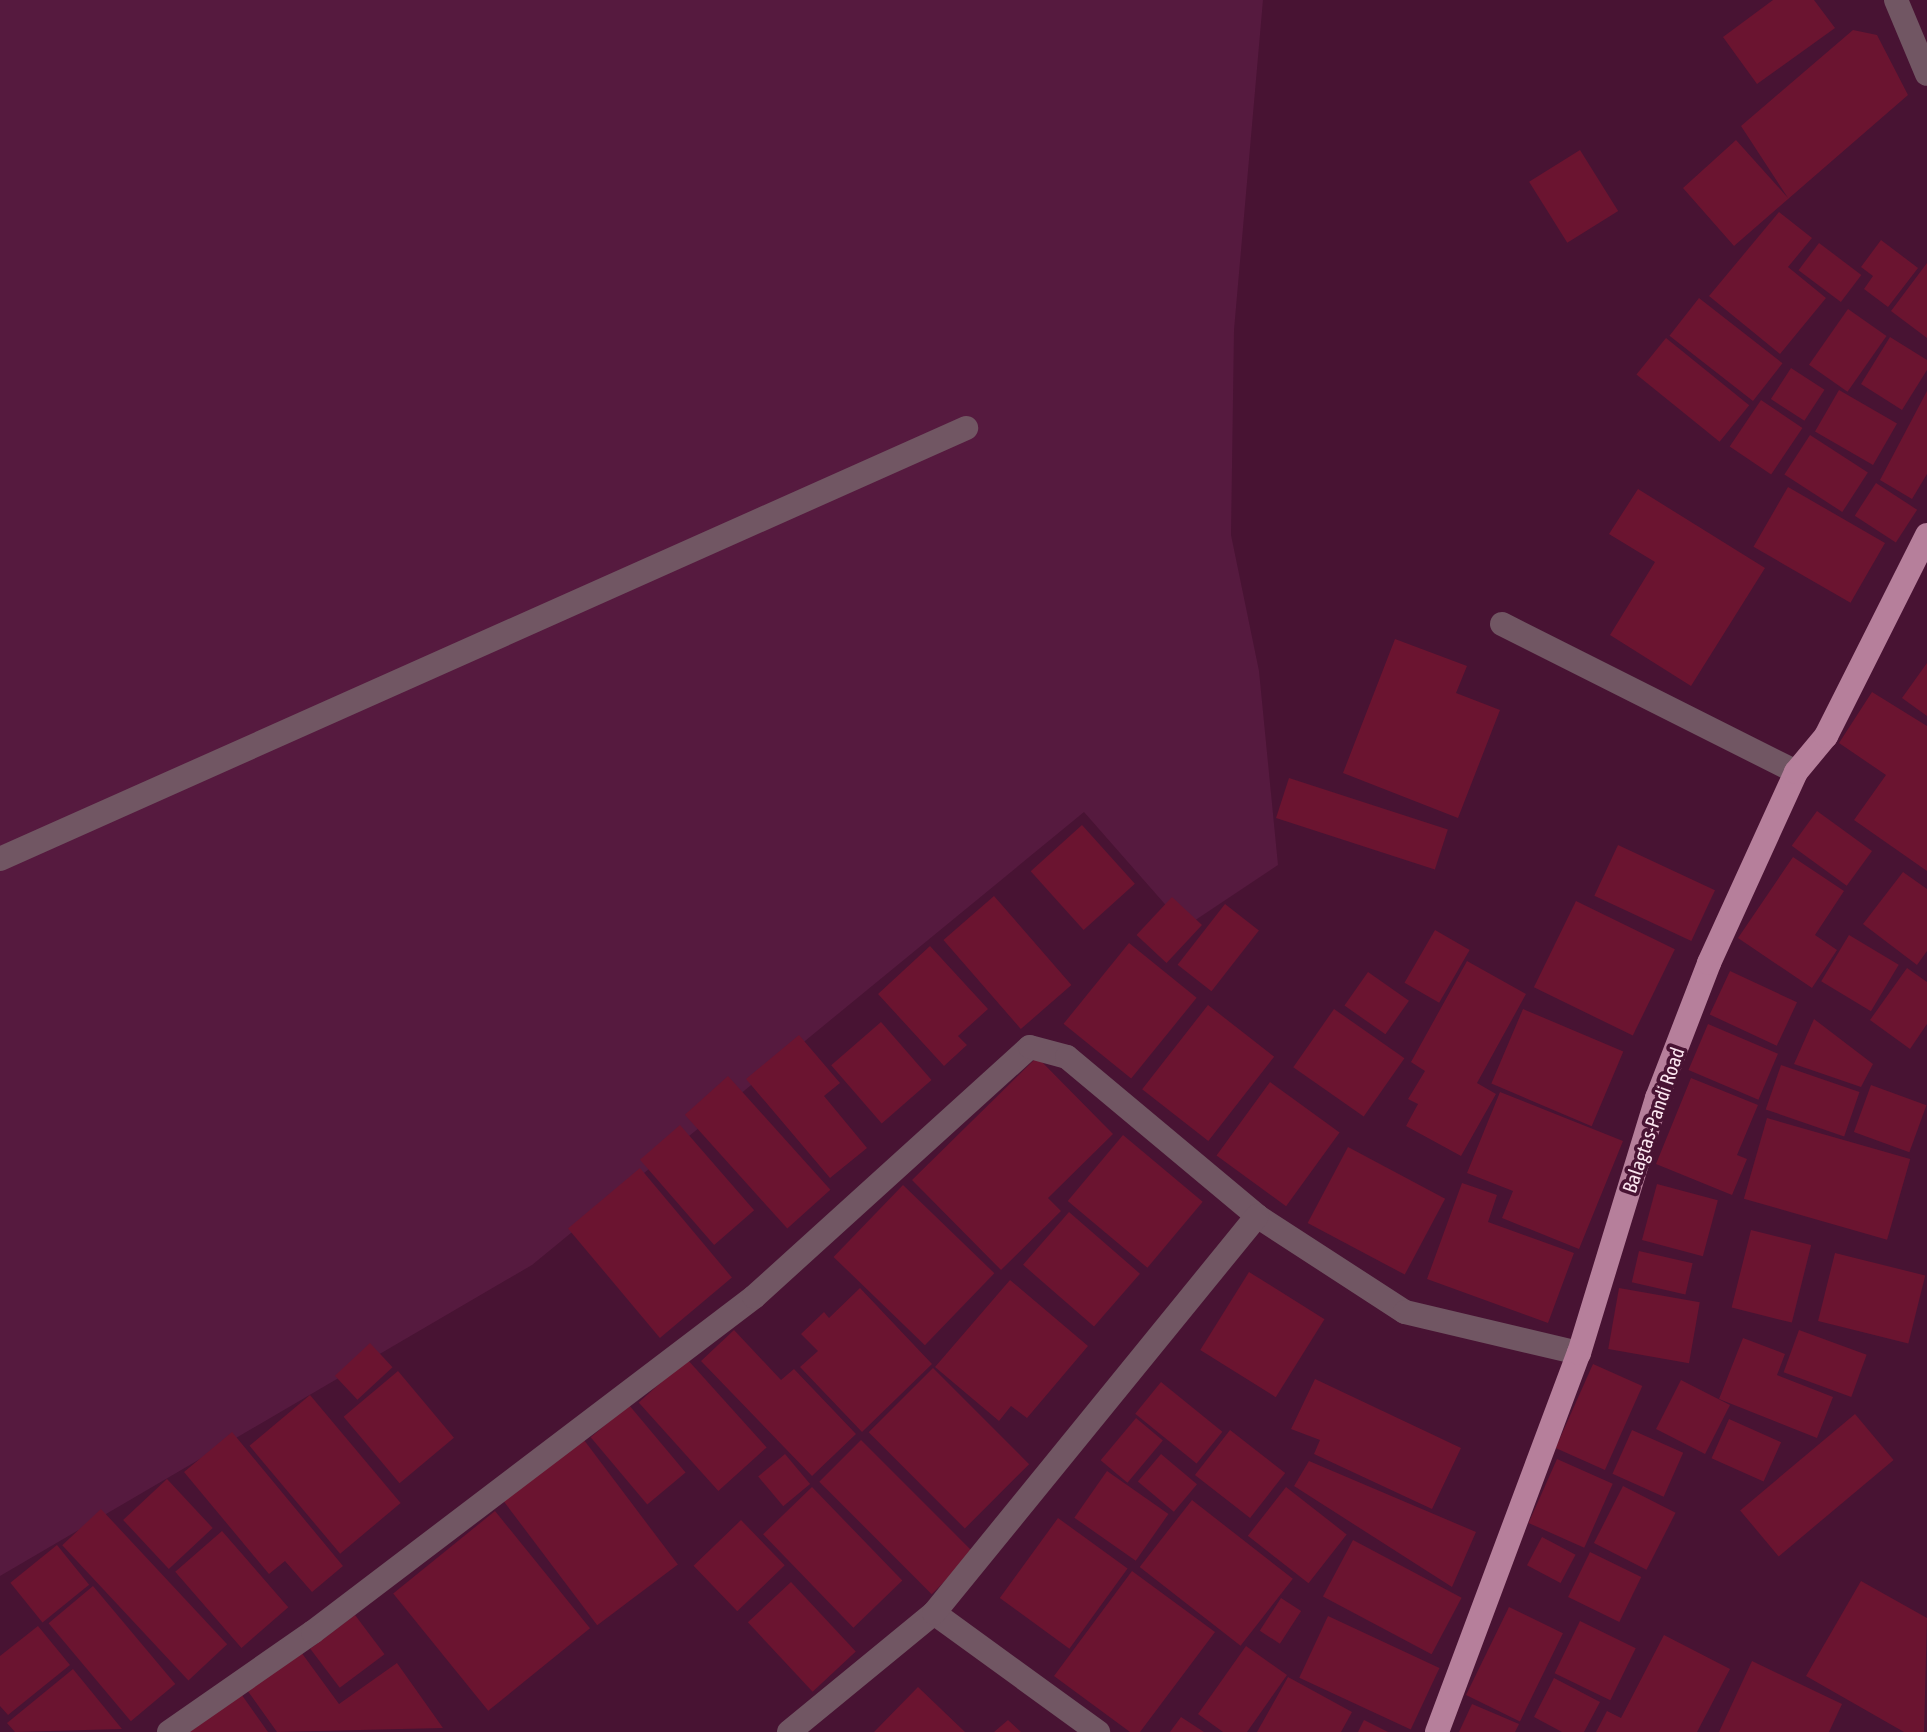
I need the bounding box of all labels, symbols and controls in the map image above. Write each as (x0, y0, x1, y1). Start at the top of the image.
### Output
street label: Balagtas-Pandi Road (1617, 1044, 1689, 1196)

